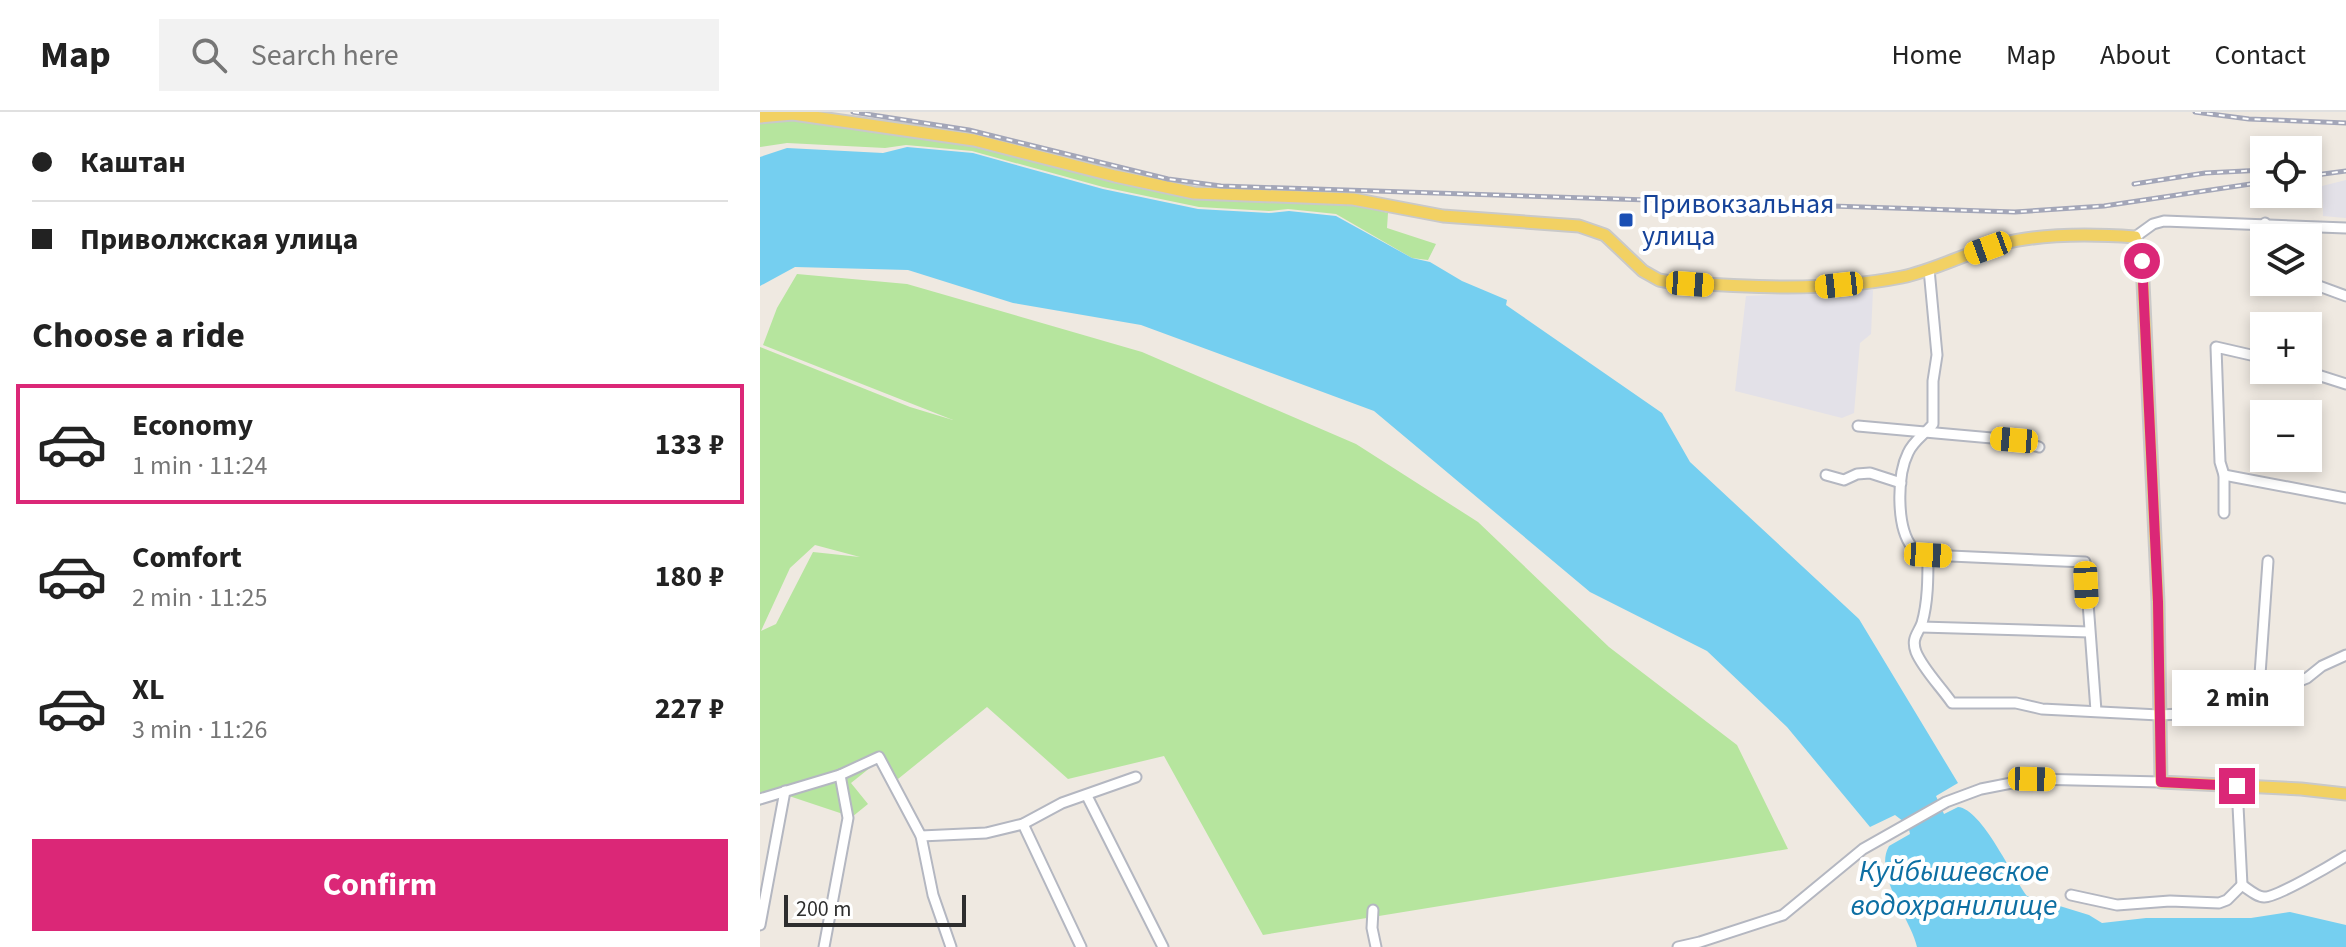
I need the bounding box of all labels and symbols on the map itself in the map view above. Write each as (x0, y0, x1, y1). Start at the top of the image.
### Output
place label: Привокзальная улица (1642, 184, 1834, 256)
marker: Привокзальная улица (1617, 211, 1635, 229)
car (1961, 229, 2015, 267)
route start (2124, 243, 2160, 279)
car (1665, 270, 1715, 298)
car (1814, 271, 1864, 299)
car (1989, 426, 2039, 454)
car (1903, 542, 1953, 568)
car (2073, 560, 2099, 610)
callout: 2 min (2171, 670, 2303, 726)
car (2008, 767, 2056, 791)
route end (2219, 768, 2255, 804)
water label: Куйбышевское водохранилище (1851, 850, 2057, 927)
scale bar (784, 891, 966, 927)

